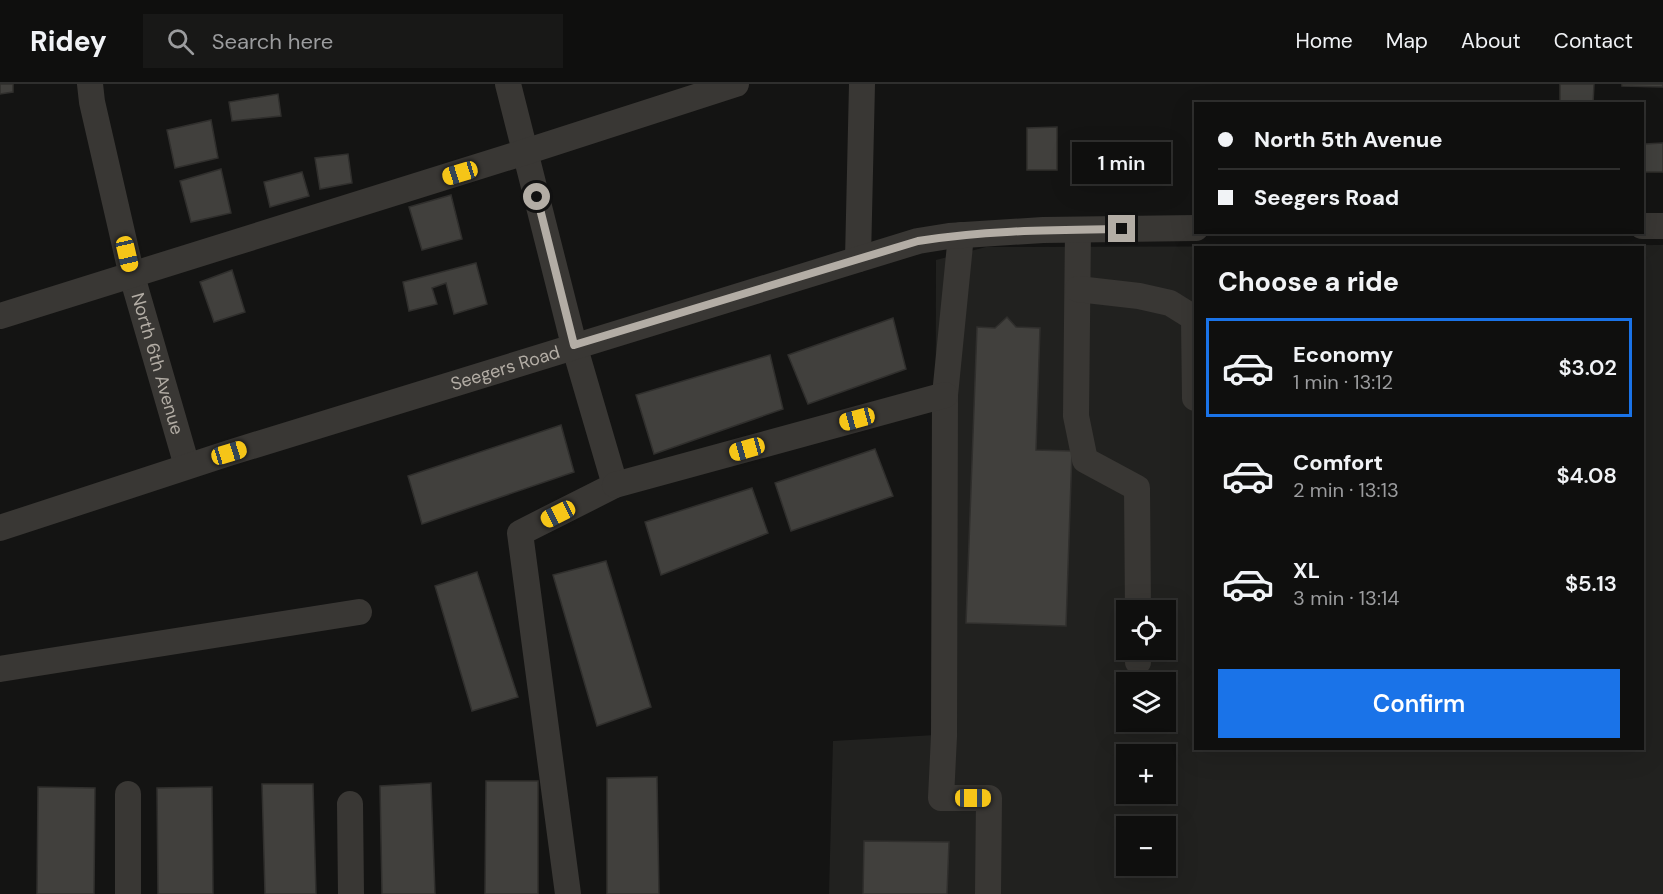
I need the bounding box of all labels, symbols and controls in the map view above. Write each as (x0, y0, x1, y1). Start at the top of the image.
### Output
search box (143, 14, 563, 68)
text: Ridey (30, 23, 107, 60)
icon: search (164, 25, 197, 58)
text: Search here (212, 27, 333, 56)
text: Home (1295, 27, 1353, 55)
text: Map (1386, 27, 1428, 55)
text: About (1461, 27, 1521, 55)
text: Contact (1554, 27, 1633, 55)
text: North 5th Avenue (1254, 125, 1443, 154)
callout: 1 min (1072, 142, 1172, 184)
text: 1 min (1098, 150, 1145, 176)
car (440, 159, 480, 187)
route start (523, 183, 550, 210)
text: Seegers Road (1254, 183, 1399, 212)
route end (1108, 215, 1135, 242)
car (114, 234, 140, 274)
text: Choose a ride (1218, 264, 1399, 299)
street label: North 6th Avenue (125, 290, 189, 438)
street label: Seegers Road (448, 340, 563, 396)
text: Economy (1293, 340, 1393, 369)
icon: car (1221, 341, 1275, 395)
text: $3.02 (1558, 353, 1617, 382)
text: 1 min · 13:12 (1293, 369, 1393, 395)
car (837, 406, 877, 432)
car (727, 435, 767, 463)
car (209, 439, 249, 467)
text: Comfort (1293, 448, 1383, 477)
icon: car (1221, 449, 1275, 503)
text: $4.08 (1556, 461, 1617, 490)
text: 2 min · 13:13 (1293, 477, 1399, 503)
car (538, 498, 578, 530)
text: XL (1293, 556, 1320, 585)
icon: car (1221, 557, 1275, 611)
text: $5.13 (1565, 569, 1617, 598)
text: 3 min · 13:14 (1293, 585, 1399, 611)
map controls (1116, 600, 1176, 876)
button: locate (1116, 600, 1176, 660)
button: Confirm (1218, 669, 1620, 738)
button: layers (1116, 672, 1176, 732)
button: + (1116, 744, 1176, 804)
car (955, 789, 991, 807)
button: − (1116, 816, 1176, 876)

